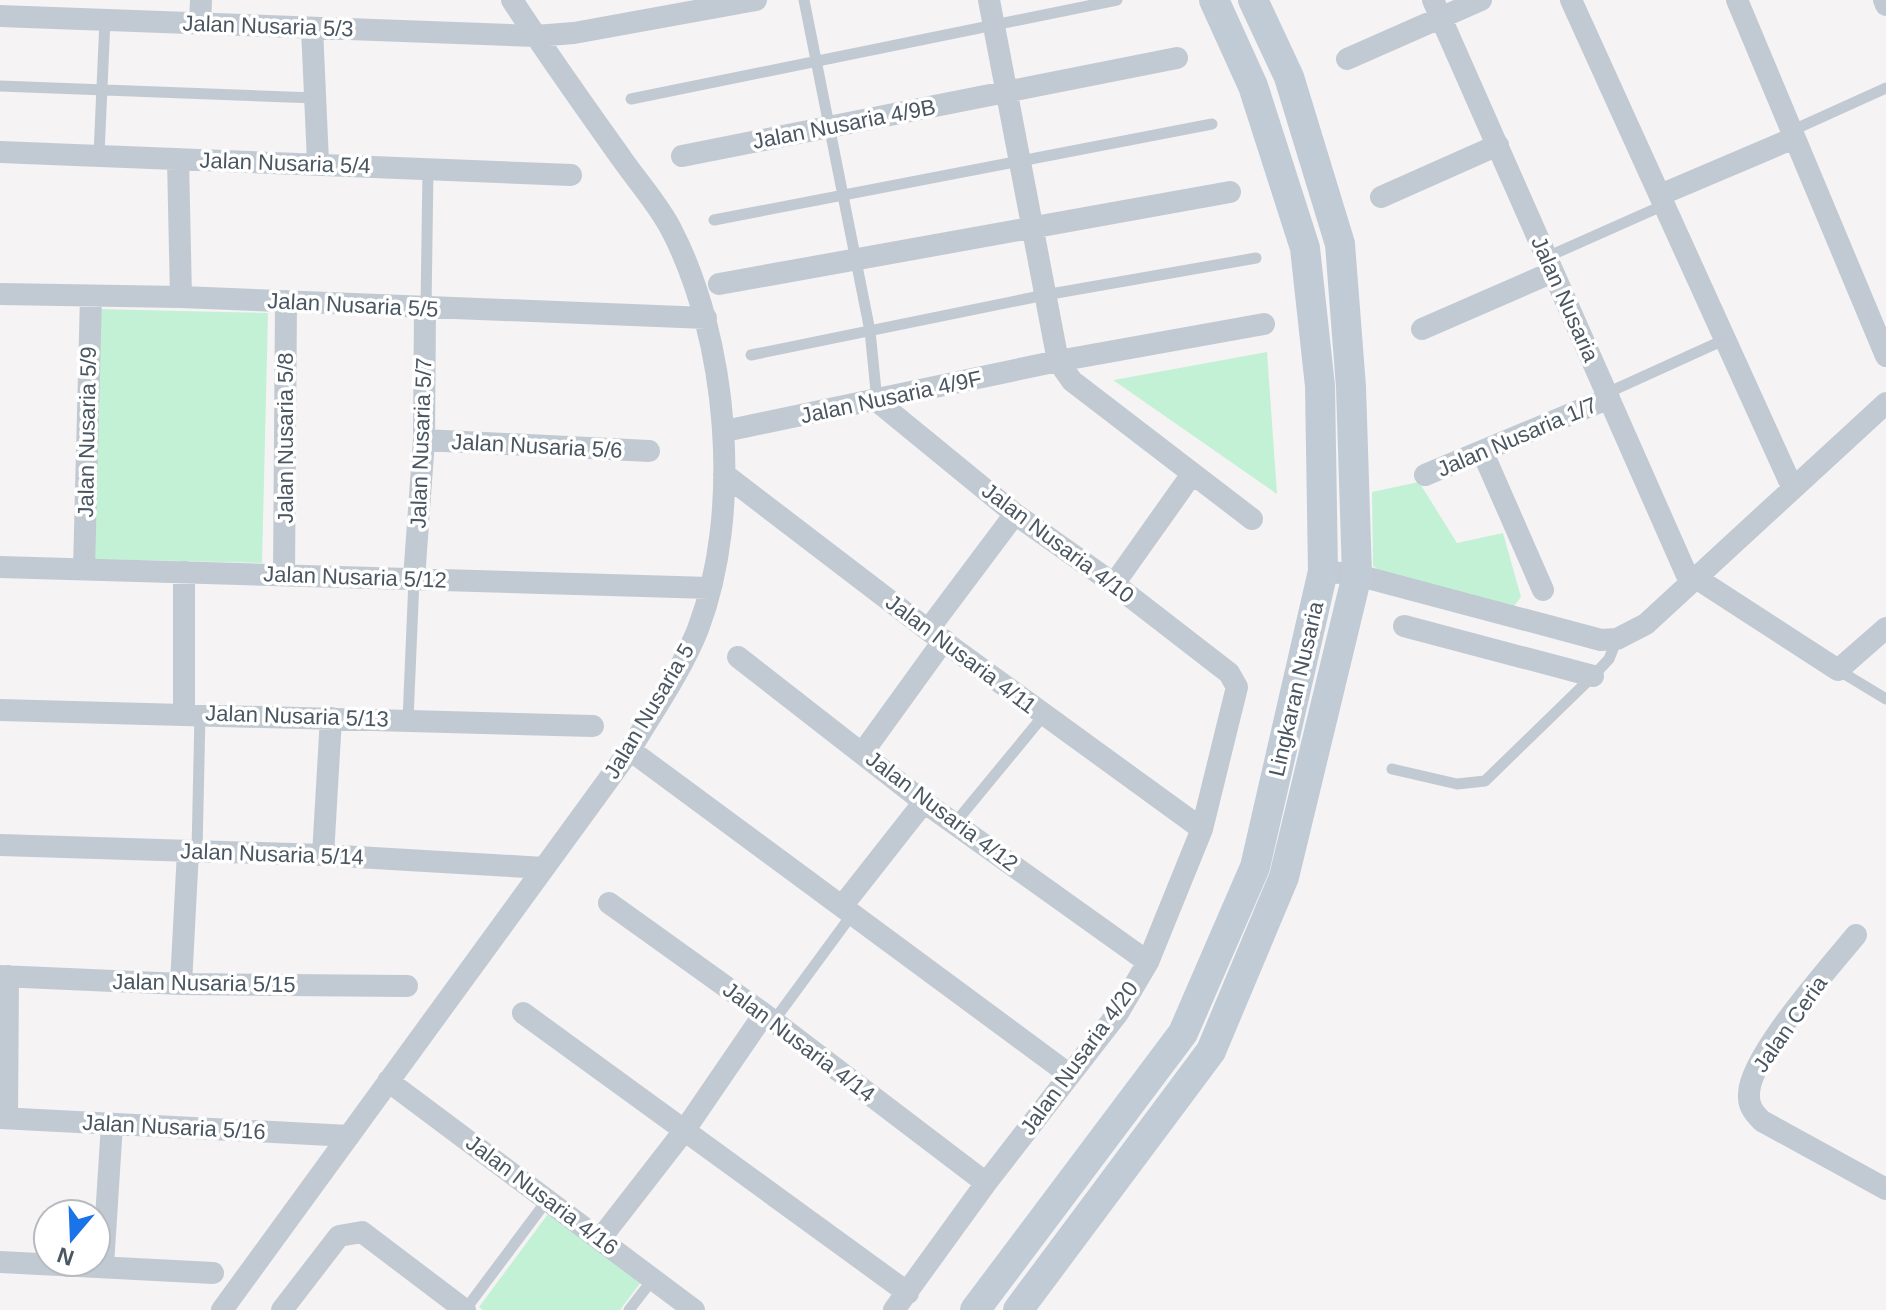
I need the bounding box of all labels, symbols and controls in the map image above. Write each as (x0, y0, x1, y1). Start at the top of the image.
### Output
street label: Jalan Nusaria 5/3 (182, 11, 354, 41)
street label: Jalan Nusaria 4/9B (750, 94, 938, 154)
street label: Jalan Nusaria 5/4 (199, 148, 371, 178)
street label: Jalan Nusaria (1526, 232, 1604, 366)
street label: Jalan Nusaria 5/5 (267, 288, 439, 322)
street label: Jalan Nusaria 5/9 (73, 346, 101, 518)
street label: Jalan Nusaria 5/8 (273, 352, 298, 524)
street label: Jalan Nusaria 5/7 (406, 357, 436, 529)
street label: Jalan Nusaria 4/9F (798, 366, 984, 428)
street label: Jalan Nusaria 1/7 (1433, 392, 1601, 482)
street label: Jalan Nusaria 5/6 (451, 429, 623, 463)
street label: Jalan Nusaria 4/10 (977, 478, 1139, 608)
street label: Jalan Nusaria 5/12 (263, 561, 447, 593)
street label: Jalan Nusaria 4/11 (881, 589, 1041, 719)
street label: Lingkaran Nusaria (1264, 598, 1328, 779)
street label: Jalan Nusaria 5 (599, 639, 699, 783)
street label: Jalan Nusaria 5/13 (205, 700, 389, 732)
street label: Jalan Nusaria 4/12 (861, 746, 1023, 876)
street label: Jalan Nusaria 5/14 (180, 838, 364, 870)
street label: Jalan Nusaria 5/15 (112, 969, 296, 997)
street label: Jalan Ceria (1748, 971, 1833, 1077)
street label: Jalan Nusaria 4/20 (1015, 976, 1143, 1140)
street label: Jalan Nusaria 4/14 (718, 977, 880, 1107)
street label: Jalan Nusaria 5/16 (82, 1110, 266, 1144)
street label: Jalan Nusaria 4/16 (461, 1130, 623, 1260)
north arrow (32, 1198, 112, 1278)
text: N (54, 1242, 77, 1271)

